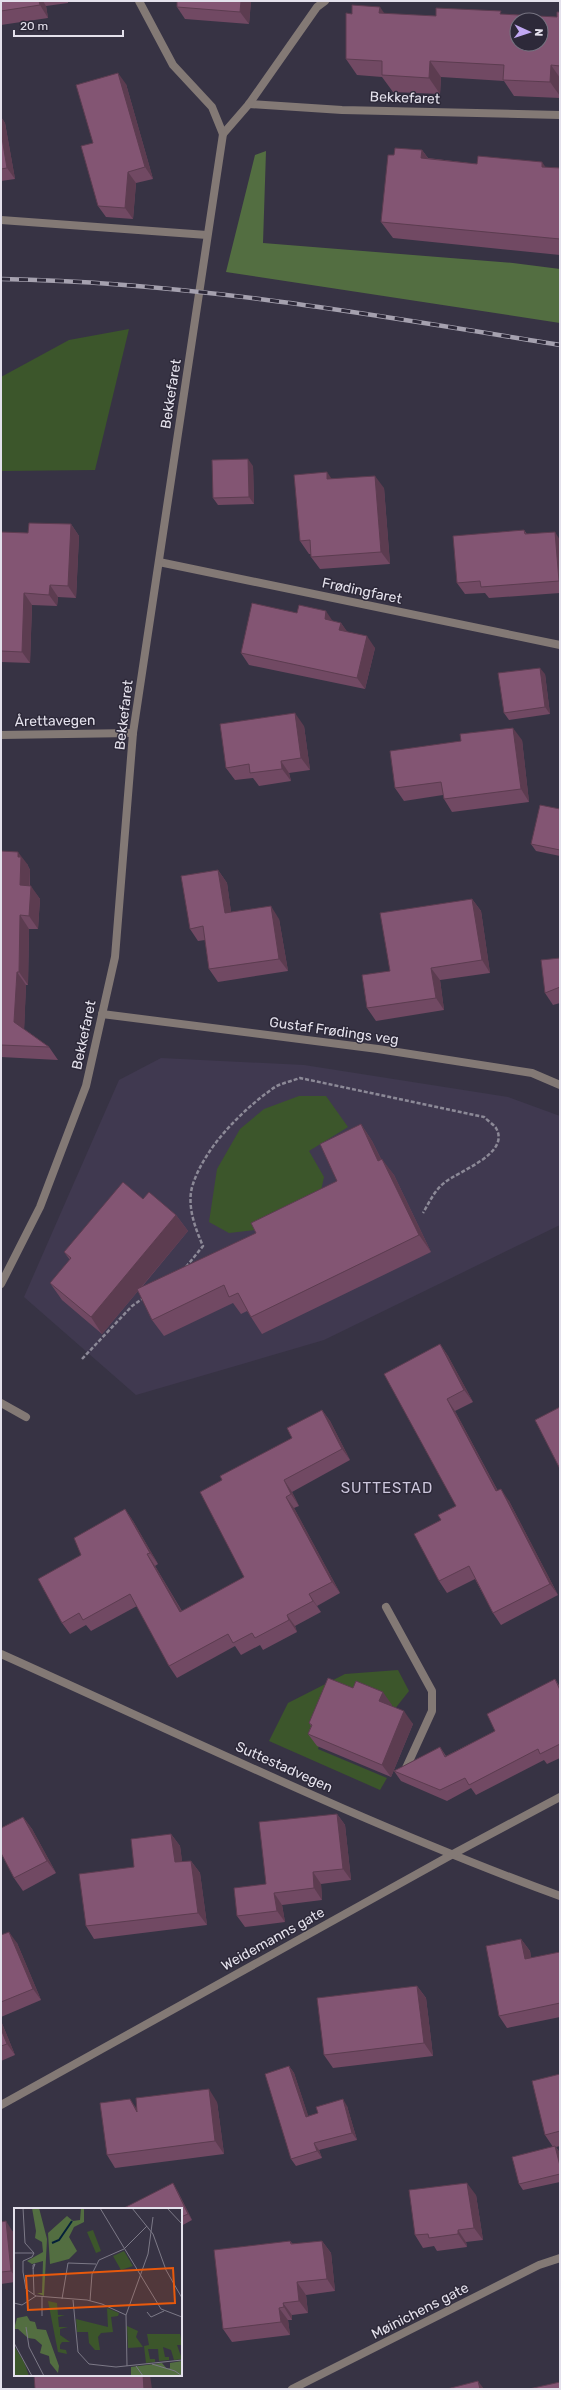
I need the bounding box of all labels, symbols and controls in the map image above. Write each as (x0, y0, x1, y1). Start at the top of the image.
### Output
scale bar (14, 12, 123, 38)
north arrow (509, 12, 549, 52)
text: 20 m (20, 19, 48, 33)
text: N (532, 28, 545, 37)
street label: Bekkefaret (369, 88, 441, 108)
street label: Bekkefaret (157, 357, 185, 430)
street label: Frødingfaret (321, 574, 404, 608)
street label: Bekkefaret (111, 678, 137, 751)
street label: Årettavegen (14, 711, 96, 730)
street label: Bekkefaret (68, 998, 100, 1071)
street label: Gustaf Frødings veg (268, 1014, 400, 1048)
district label: SUTTESTAD (341, 1479, 433, 1497)
street label: Suttestadvegen (233, 1738, 335, 1796)
street label: Weidemanns gate (218, 1904, 328, 1974)
inset map (14, 2208, 182, 2376)
street label: Møinichens gate (369, 2279, 472, 2343)

